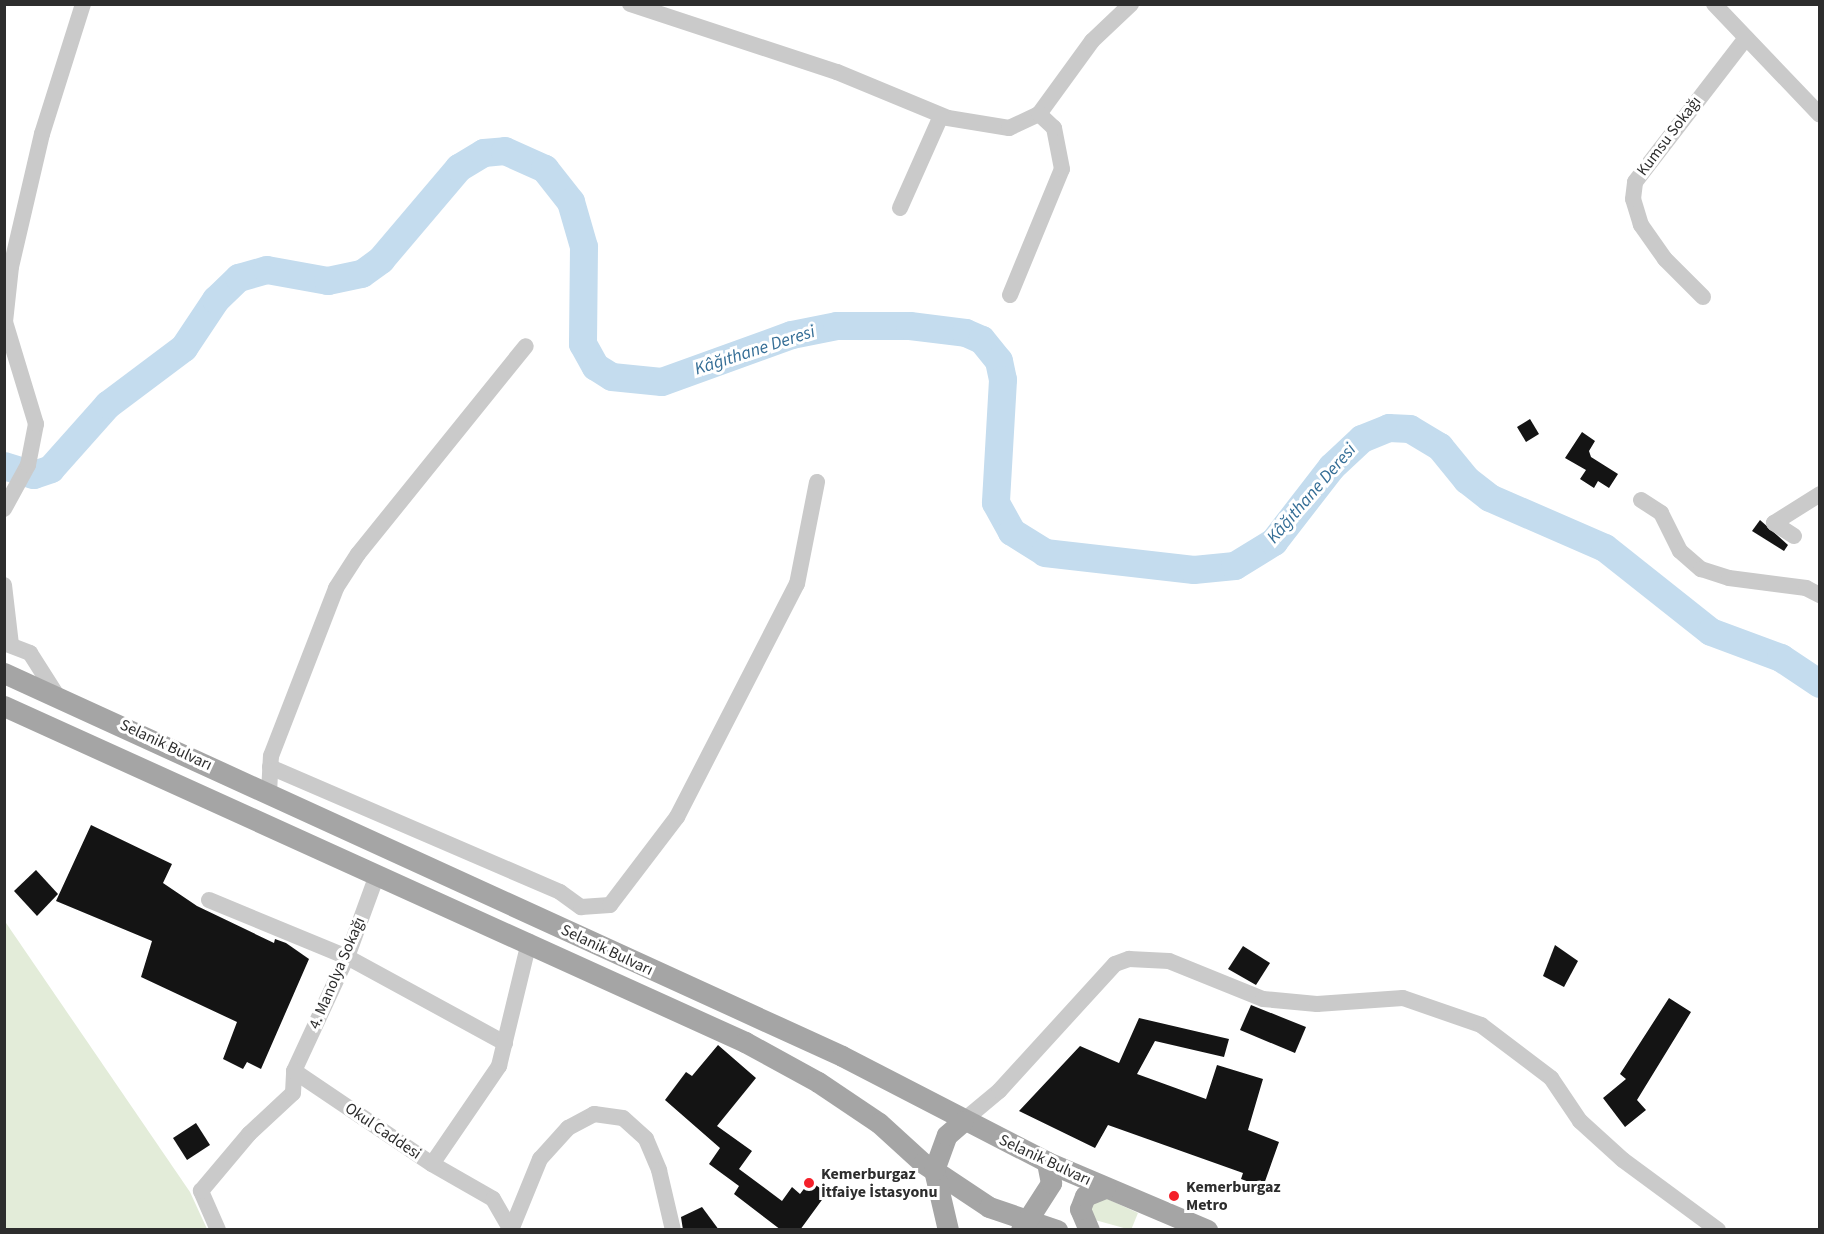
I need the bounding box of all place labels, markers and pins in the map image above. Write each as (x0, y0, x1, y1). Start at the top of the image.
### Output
place label: Kemerburgaz İtfaiye İstasyonu (821, 1164, 938, 1202)
marker: Kemerburgaz İtfaiye İstasyonu (802, 1176, 816, 1190)
place label: Kemerburgaz Metro (1186, 1177, 1281, 1215)
marker: Kemerburgaz Metro (1167, 1189, 1181, 1203)

